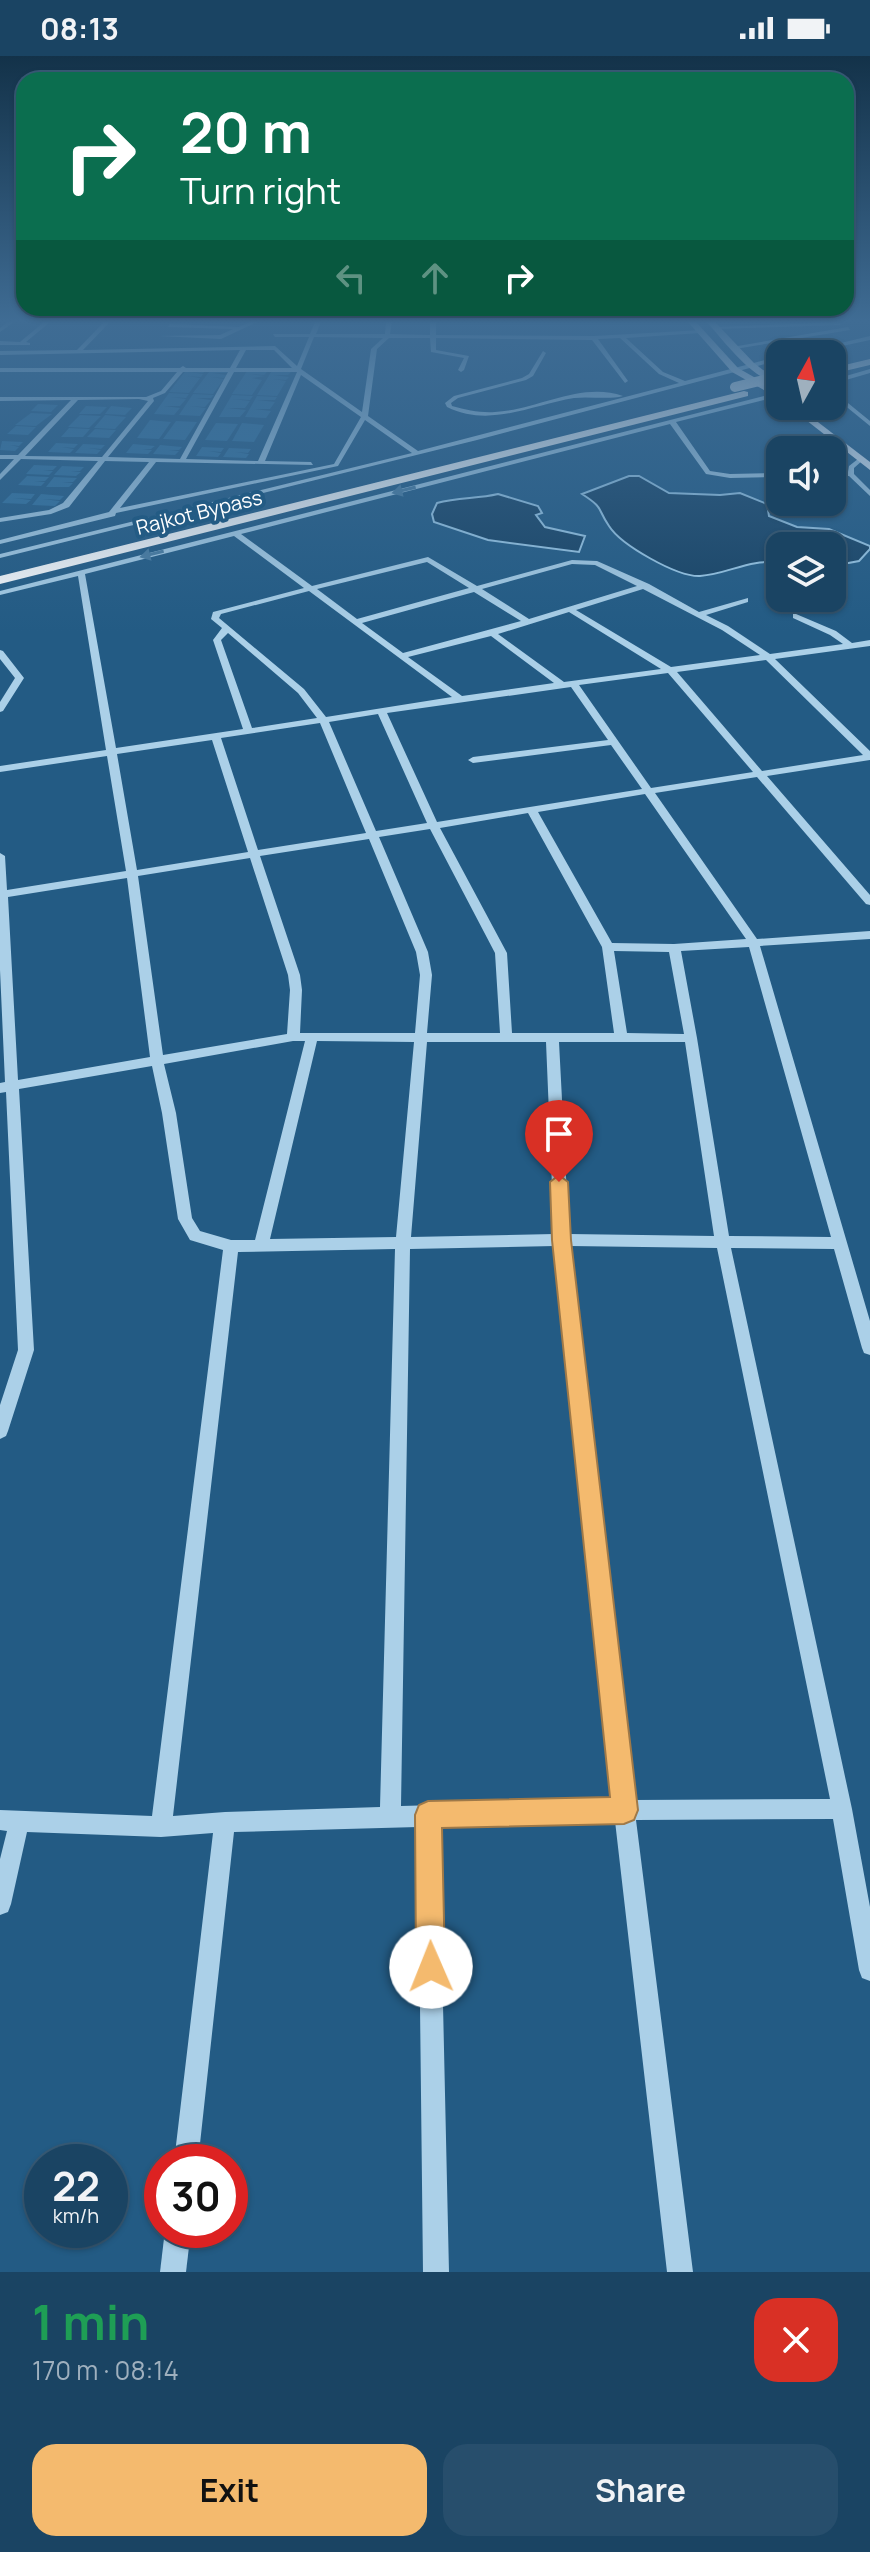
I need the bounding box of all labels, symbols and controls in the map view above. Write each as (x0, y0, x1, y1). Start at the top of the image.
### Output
text: 08:13 (40, 8, 119, 49)
text: 20 m (180, 93, 312, 170)
icon: right (48, 104, 152, 208)
text: Turn right (180, 166, 341, 215)
icon: left (329, 256, 373, 300)
icon: ahead (413, 256, 457, 300)
icon: right (497, 256, 541, 300)
north arrow (766, 340, 846, 420)
map controls (766, 340, 846, 612)
button: sound (766, 436, 846, 516)
street label: Rajkot Bypass (133, 483, 265, 541)
one-way arrow (392, 484, 417, 496)
button: layers (766, 532, 846, 612)
one-way arrow (139, 548, 164, 560)
pin (525, 1100, 593, 1182)
icon: arrive (537, 1112, 581, 1156)
position arrow (389, 1925, 473, 2009)
speed limit sign: 30 (144, 2144, 248, 2248)
text: 22 (52, 2158, 100, 2213)
text: km/h (53, 2202, 99, 2229)
text: 1 min (32, 2289, 149, 2354)
button: close (754, 2298, 838, 2382)
text: 170 m · 08:14 (32, 2352, 179, 2388)
button: Exit (32, 2444, 427, 2536)
button: Share (443, 2444, 838, 2536)

